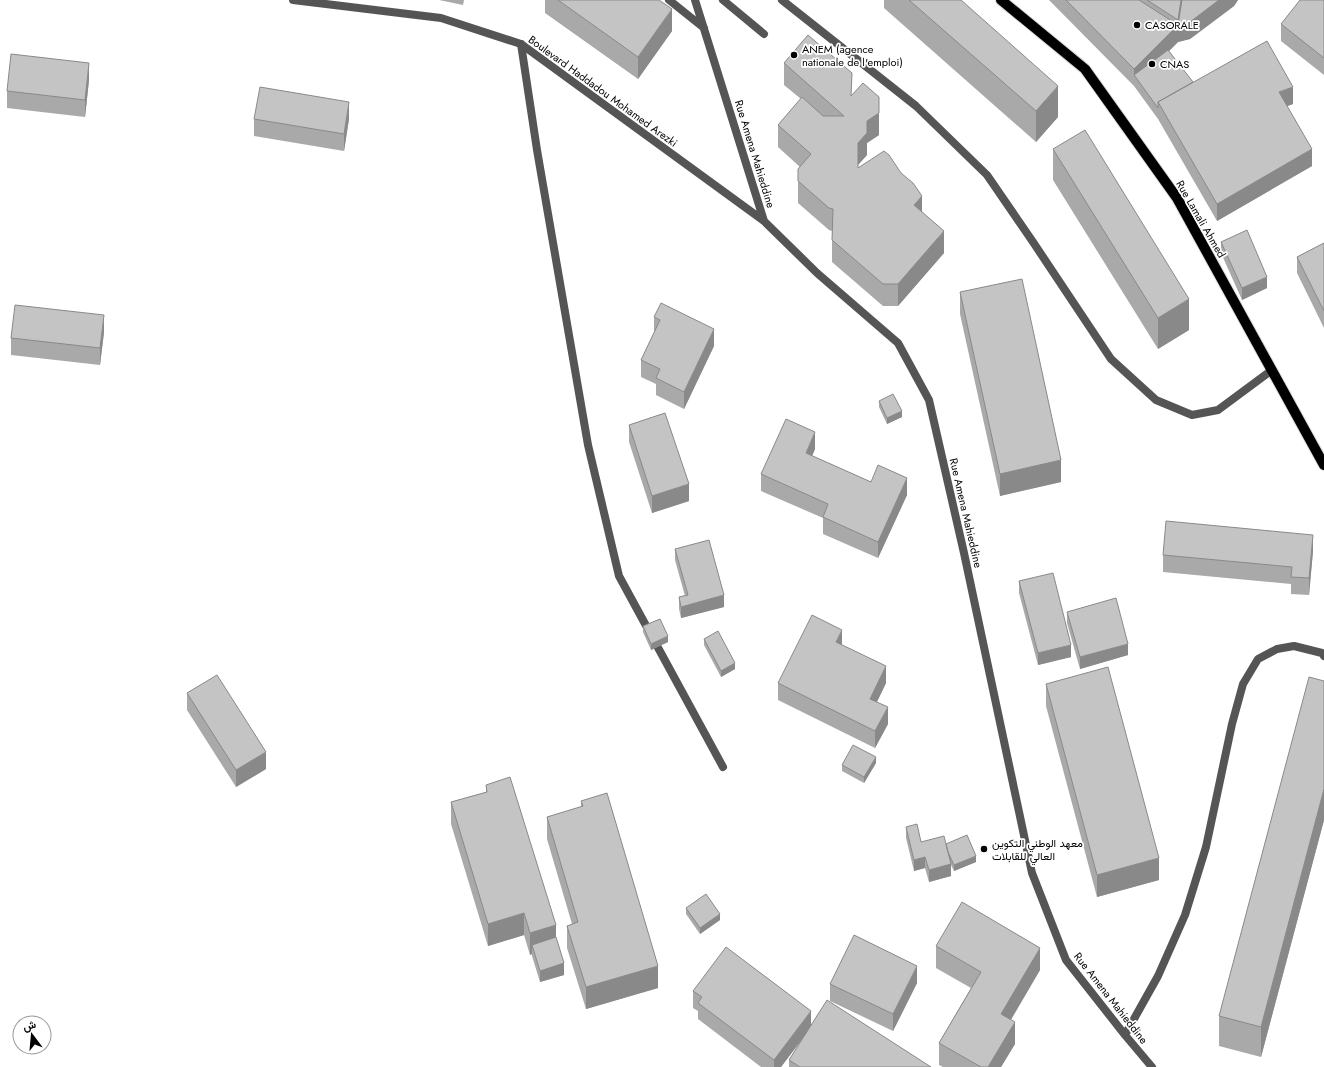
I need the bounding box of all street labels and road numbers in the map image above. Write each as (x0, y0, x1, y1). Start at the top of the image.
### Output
street label: Boulevard Haddadou Mohamed Arezki (525, 31, 681, 151)
street label: Rue Amena Mahieddine (731, 98, 779, 210)
street label: Rue Lamali Ahmed (1172, 177, 1230, 261)
street label: Rue Amena Mahieddine (946, 457, 986, 570)
street label: Rue Amena Mahieddine (1070, 949, 1152, 1047)

